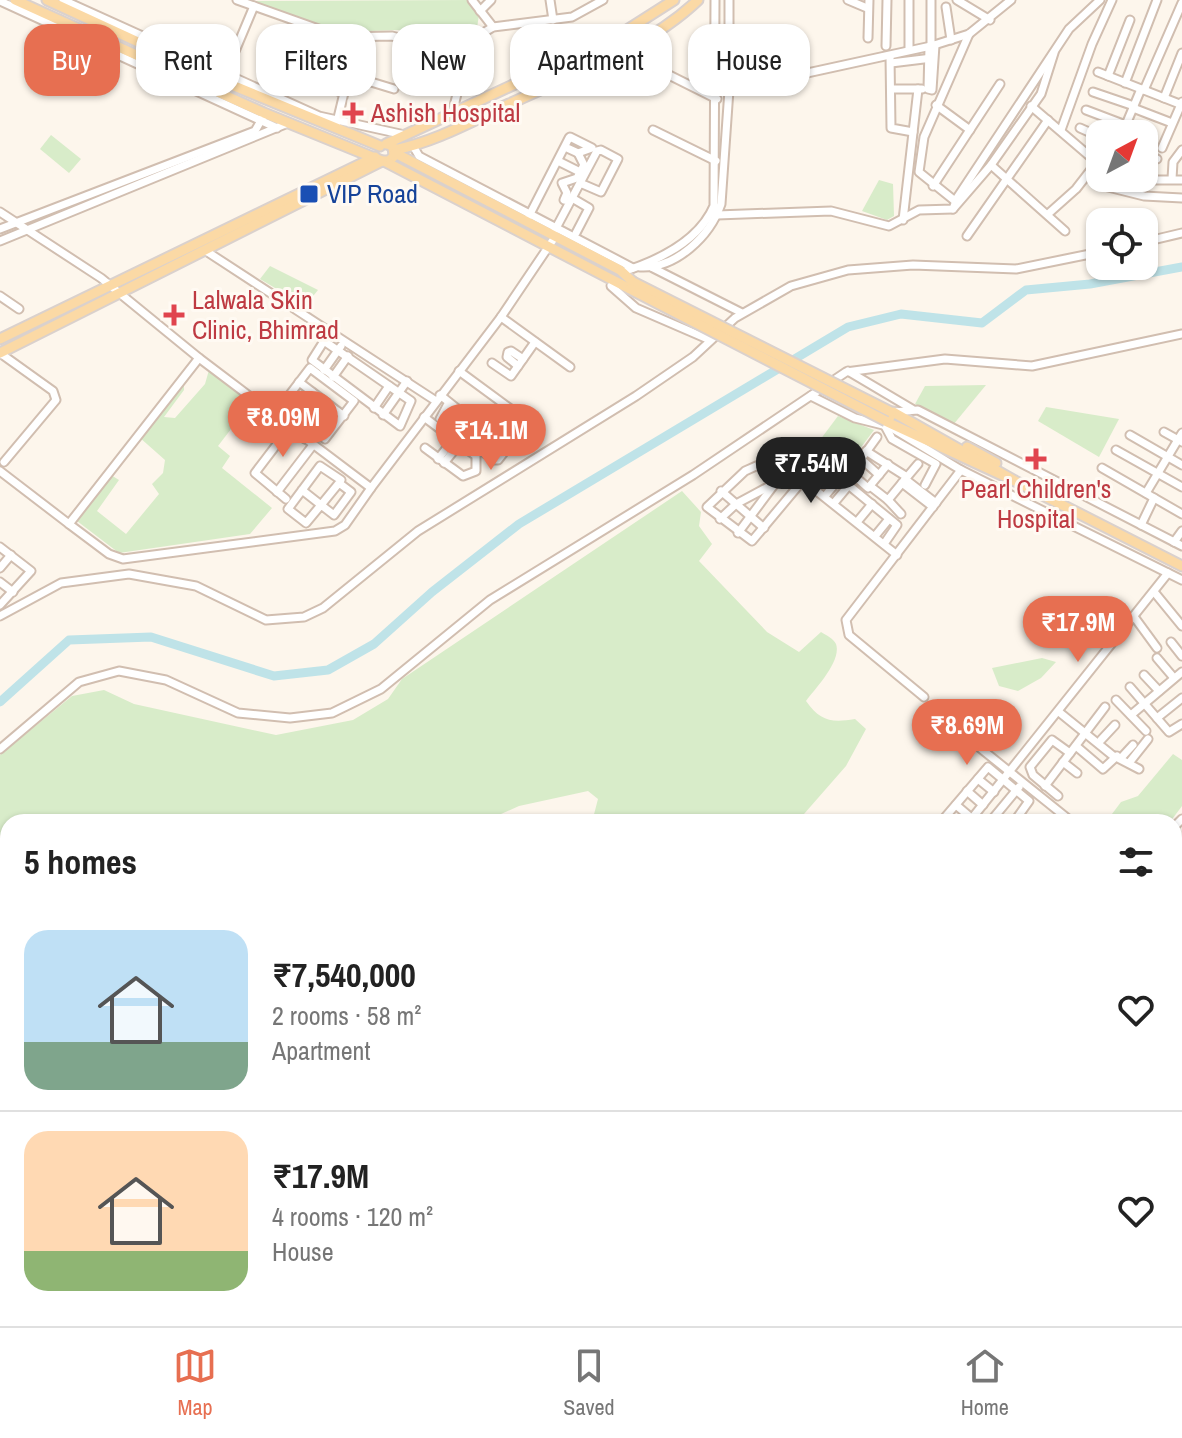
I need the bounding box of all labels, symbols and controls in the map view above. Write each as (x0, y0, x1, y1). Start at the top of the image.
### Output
chip: Buy (24, 24, 120, 96)
chip: Rent (136, 24, 240, 96)
chip: Filters (256, 24, 376, 96)
chip: New (392, 24, 494, 96)
chip: Apartment (510, 24, 672, 96)
chip: House (688, 24, 810, 96)
place label: Ashish Hospital (370, 95, 520, 130)
marker: Ashish Hospital (342, 102, 364, 124)
north arrow (1086, 120, 1158, 192)
map controls (1086, 120, 1158, 280)
place label: VIP Road (327, 176, 418, 211)
marker: VIP Road (298, 183, 320, 205)
button: locate (1086, 208, 1158, 280)
place label: Lalwala Skin Clinic, Bhimrad (192, 282, 339, 347)
marker: Lalwala Skin Clinic, Bhimrad (163, 304, 185, 326)
pin: ₹8.09M (218, 391, 348, 459)
text: ₹8.09M (246, 399, 320, 434)
pin: ₹14.1M (426, 404, 556, 472)
text: ₹14.1M (454, 412, 528, 447)
pin: ₹7.54M (746, 437, 876, 505)
text: ₹7.54M (774, 445, 848, 480)
marker: Pearl Children's Hospital (1025, 448, 1047, 470)
place label: Pearl Children's Hospital (960, 471, 1112, 536)
pin: ₹17.9M (1013, 596, 1143, 664)
text: ₹17.9M (1041, 604, 1115, 639)
pin: ₹8.69M (902, 699, 1032, 767)
text: ₹8.69M (930, 707, 1004, 742)
text: 5 homes (24, 839, 137, 885)
icon: filters (1114, 840, 1158, 884)
text: ₹7,540,000 (272, 952, 416, 998)
icon: home (88, 962, 184, 1058)
icon: heart (1114, 988, 1158, 1032)
text: 2 rooms · 58 m² (272, 998, 421, 1033)
text: Apartment (272, 1033, 370, 1068)
text: ₹17.9M (272, 1153, 369, 1199)
icon: home (88, 1163, 184, 1259)
icon: heart (1114, 1189, 1158, 1233)
text: 4 rooms · 120 m² (272, 1199, 433, 1234)
text: House (272, 1234, 334, 1269)
tab: Map (173, 1344, 217, 1422)
tab: Saved (563, 1344, 615, 1422)
tab: Home (961, 1344, 1009, 1422)

